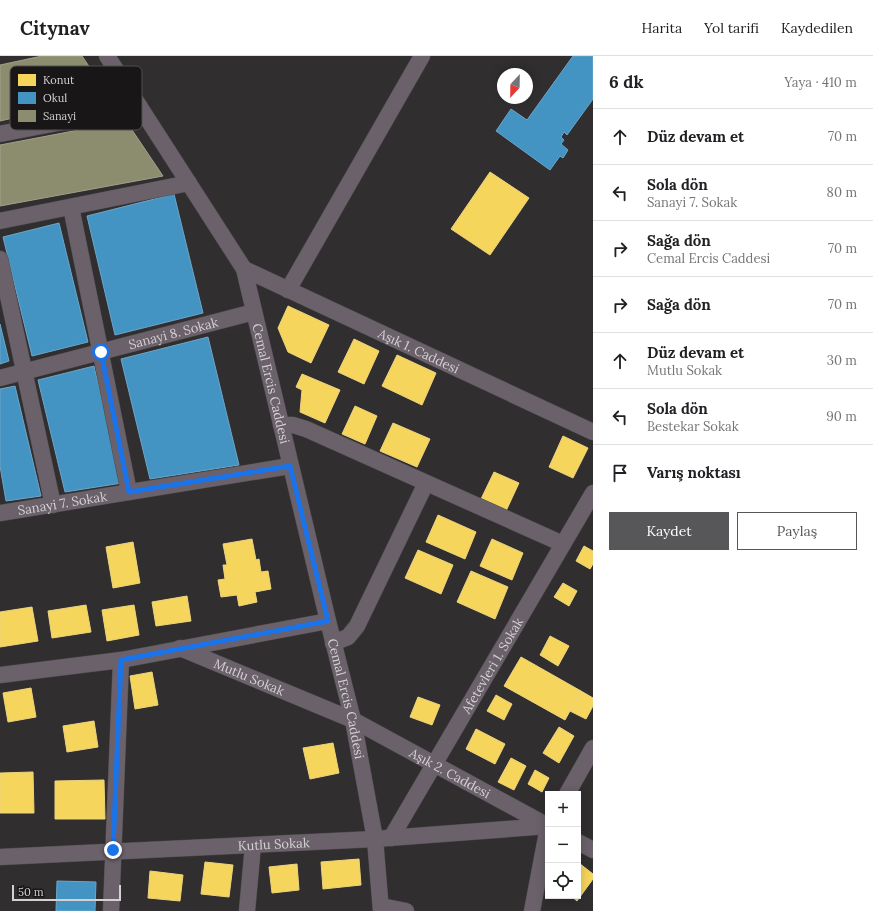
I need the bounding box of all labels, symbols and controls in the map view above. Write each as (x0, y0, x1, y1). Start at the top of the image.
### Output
text: Citynav (20, 16, 90, 40)
text: Harita (641, 19, 682, 37)
text: Yol tarifi (704, 19, 759, 37)
text: Kaydedilen (781, 19, 853, 37)
legend (10, 66, 142, 130)
north arrow (497, 68, 533, 104)
text: 6 dk (609, 71, 643, 93)
text: Konut (43, 73, 75, 87)
text: Yaya · 410 m (784, 74, 857, 91)
text: Okul (43, 91, 67, 105)
text: Sanayi (43, 109, 76, 123)
icon: ahead (609, 126, 631, 148)
text: Düz devam et (647, 127, 744, 146)
text: 70 m (828, 128, 857, 145)
text: Sola dön (647, 175, 708, 194)
icon: left (609, 182, 631, 204)
text: 80 m (827, 184, 857, 201)
text: Sanayi 7. Sokak (647, 194, 737, 211)
text: Sağa dön (647, 231, 711, 250)
icon: right (609, 238, 631, 260)
text: 70 m (828, 240, 857, 257)
text: Cemal Ercis Caddesi (647, 250, 770, 267)
icon: right (609, 294, 631, 316)
text: Sağa dön (647, 295, 711, 314)
text: 70 m (828, 296, 857, 313)
street label: Sanayi 8. Sokak (127, 314, 220, 353)
street label: Cemal Ercis Caddesi (248, 322, 293, 446)
street label: Aşık 1. Caddesi (374, 324, 462, 378)
route start (92, 343, 110, 361)
text: Düz devam et (647, 343, 744, 362)
icon: ahead (609, 350, 631, 372)
text: 30 m (827, 352, 857, 369)
text: Mutlu Sokak (647, 362, 722, 379)
text: Sola dön (647, 399, 708, 418)
icon: left (609, 406, 631, 428)
text: 90 m (826, 408, 857, 425)
text: Bestekar Sokak (647, 418, 739, 435)
icon: arrive (609, 462, 631, 484)
text: Varış noktası (647, 463, 741, 482)
street label: Sanayi 7. Sokak (16, 488, 108, 519)
button: Kaydet (609, 512, 729, 550)
button: Paylaş (737, 512, 857, 550)
street label: Afetevleri 1. Sokak (457, 615, 527, 718)
street label: Cemal Ercis Caddesi (324, 637, 368, 761)
street label: Mutlu Sokak (211, 655, 287, 700)
street label: Aşık 2. Caddesi (405, 744, 494, 802)
map controls (545, 791, 581, 899)
button: + (545, 791, 581, 827)
button: − (545, 827, 581, 863)
street label: Kutlu Sokak (237, 834, 310, 855)
route end (104, 841, 122, 859)
button: locate (545, 863, 581, 899)
scale bar (12, 883, 121, 902)
text: 50 m (18, 885, 44, 899)

